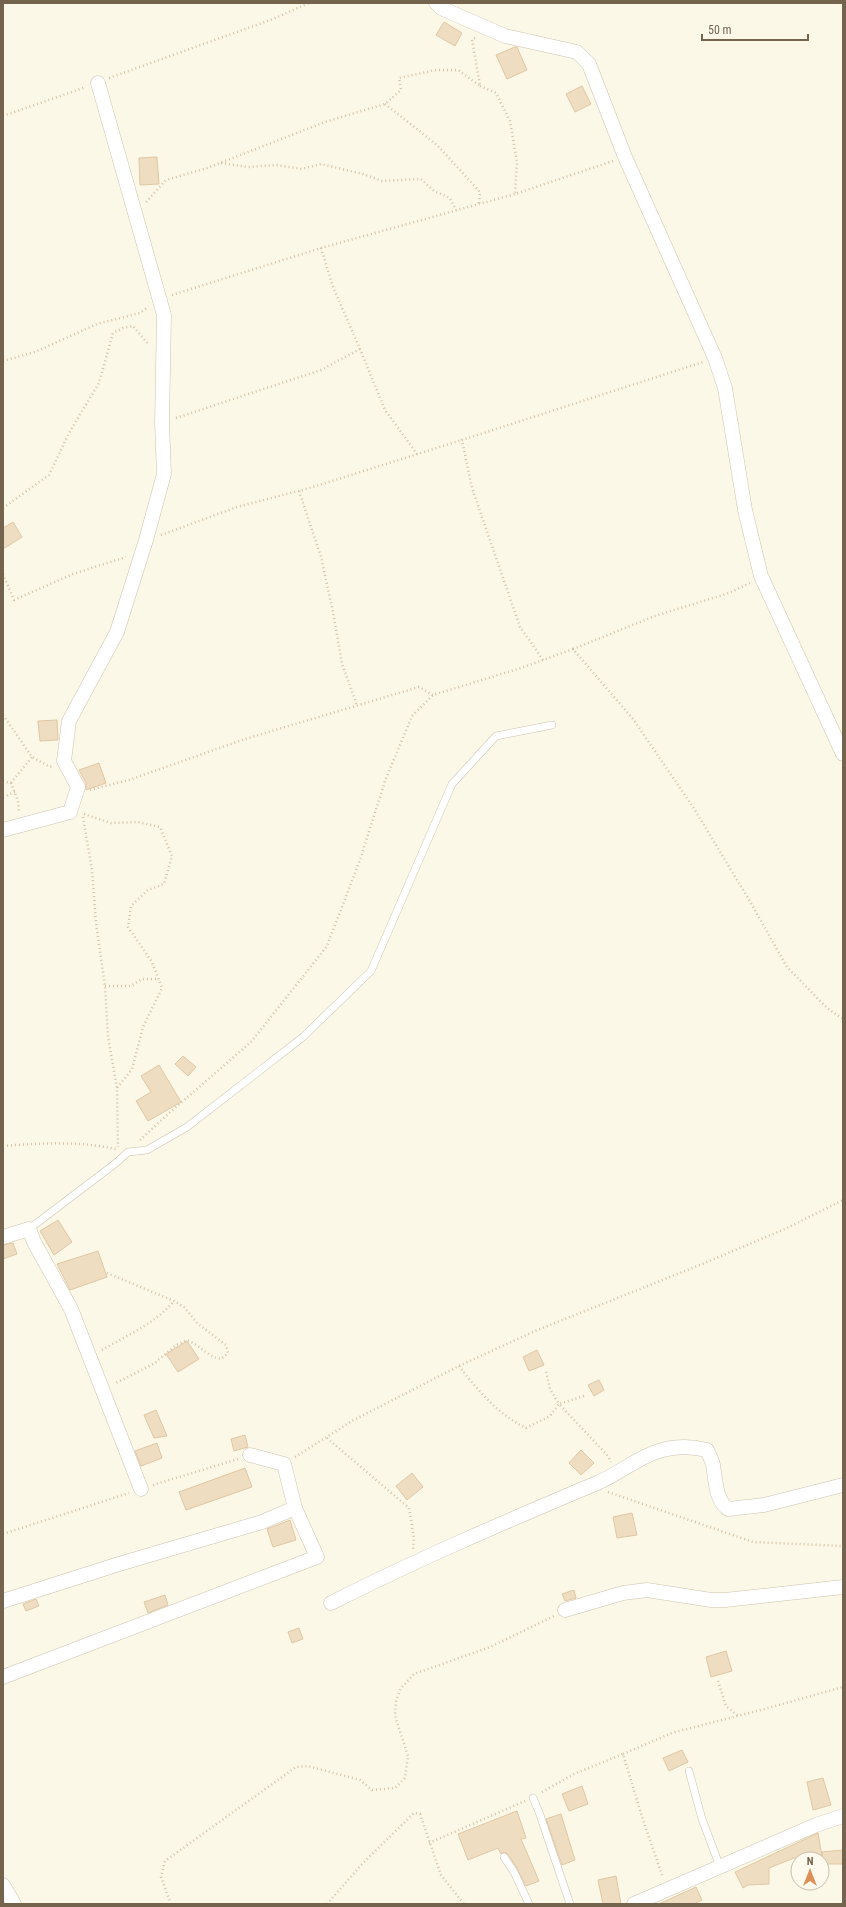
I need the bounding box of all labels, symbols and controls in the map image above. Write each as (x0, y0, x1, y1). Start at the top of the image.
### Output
scale bar (702, 16, 808, 42)
text: 50 m (708, 23, 732, 37)
north arrow (790, 1851, 830, 1891)
text: N (807, 1855, 814, 1868)

